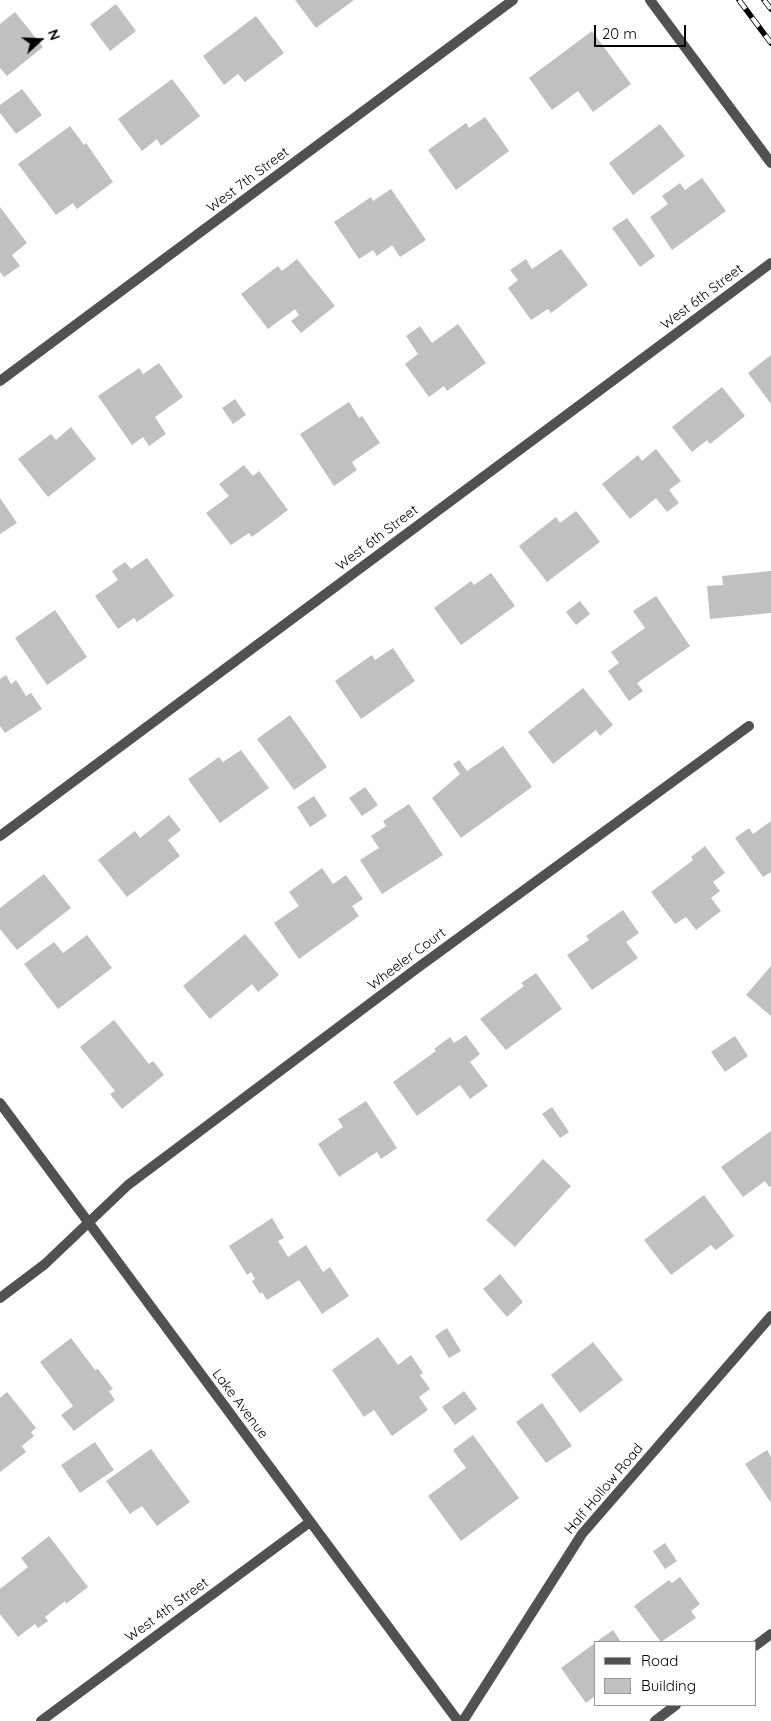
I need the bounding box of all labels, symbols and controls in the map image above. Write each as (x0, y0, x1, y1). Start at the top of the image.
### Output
north arrow (15, 15, 65, 65)
scale bar (596, 15, 688, 47)
text: 20 m (602, 24, 637, 43)
text: N (44, 27, 64, 43)
street label: West 7th Street (204, 144, 292, 216)
street label: West 6th Street (658, 261, 746, 333)
street label: West 6th Street (333, 502, 421, 574)
street label: Wheeler Court (365, 924, 449, 994)
street label: Lake Avenue (208, 1366, 272, 1442)
street label: Half Hollow Road (561, 1440, 647, 1538)
street label: West 4th Street (122, 1574, 212, 1646)
legend (594, 1641, 756, 1706)
text: Road (641, 1651, 678, 1670)
text: Building (641, 1676, 696, 1695)

